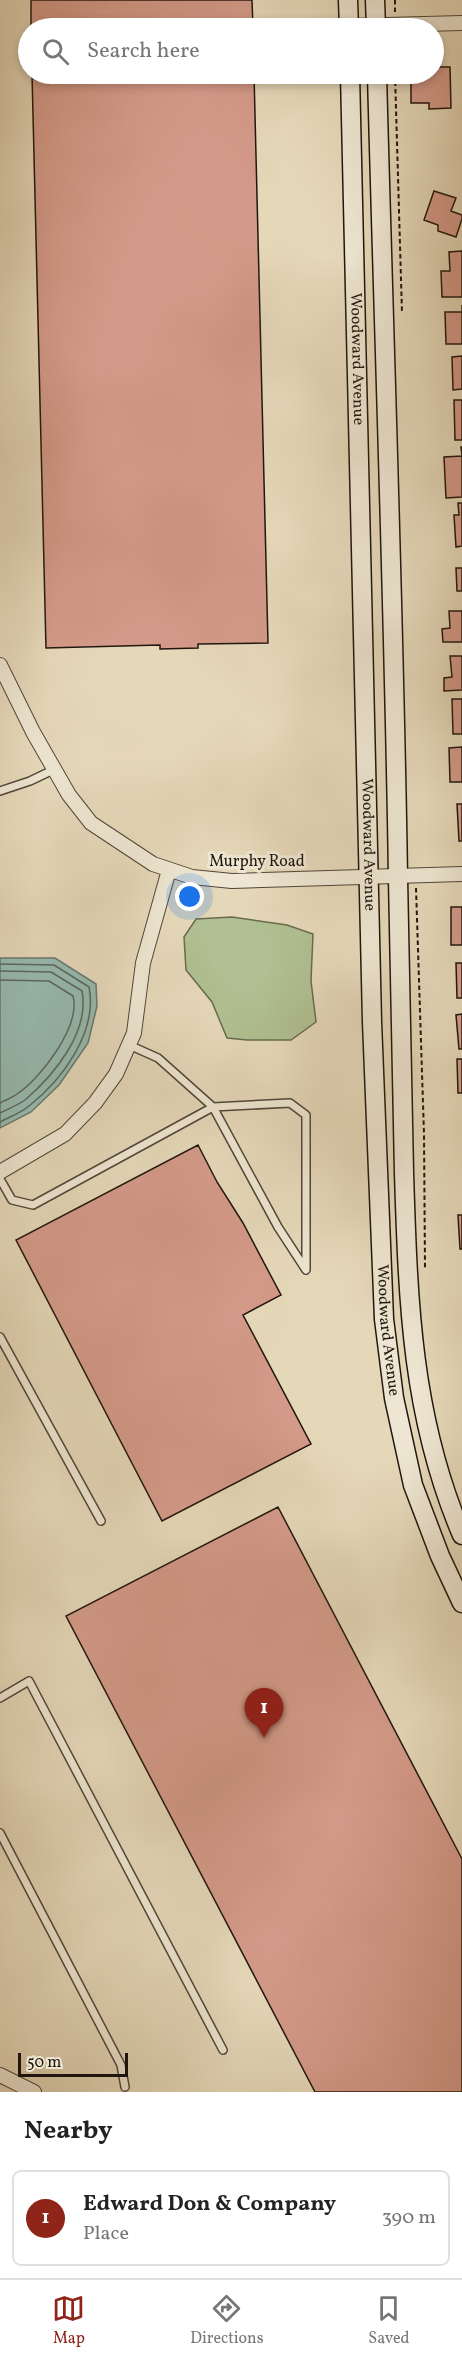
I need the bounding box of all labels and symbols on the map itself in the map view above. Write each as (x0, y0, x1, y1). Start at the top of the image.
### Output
street label: Woodward Avenue (344, 292, 369, 425)
street label: Woodward Avenue (355, 778, 380, 911)
street label: Murphy Road (209, 851, 305, 873)
your location (175, 882, 204, 911)
street label: Woodward Avenue (371, 1264, 405, 1398)
pin: 1 (244, 1688, 284, 1738)
scale bar (18, 2050, 128, 2078)

